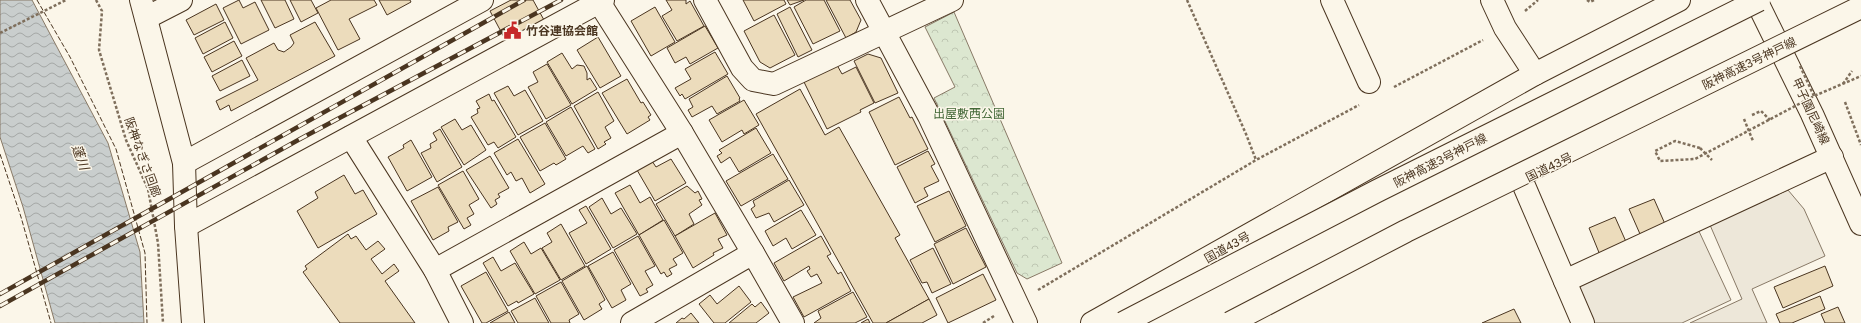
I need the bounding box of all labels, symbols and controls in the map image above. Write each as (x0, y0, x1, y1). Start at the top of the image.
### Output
public building icon: 竹谷連協会館 (503, 20, 523, 40)
place label: 竹谷連協会館 (526, 23, 598, 38)
street label: 阪神高速3号神戸線 (1699, 34, 1799, 92)
street label: 甲子園尼崎線 (1789, 75, 1833, 147)
park label: 出屋敷西公園 (933, 106, 1005, 121)
street label: 阪神なぎさ回廊 (122, 115, 164, 199)
street label: 阪神高速3号神戸線 (1391, 130, 1489, 190)
water label: 蓬川 (69, 142, 94, 174)
street label: 国道43号 (1523, 149, 1575, 185)
street label: 国道43号 (1201, 228, 1253, 266)

